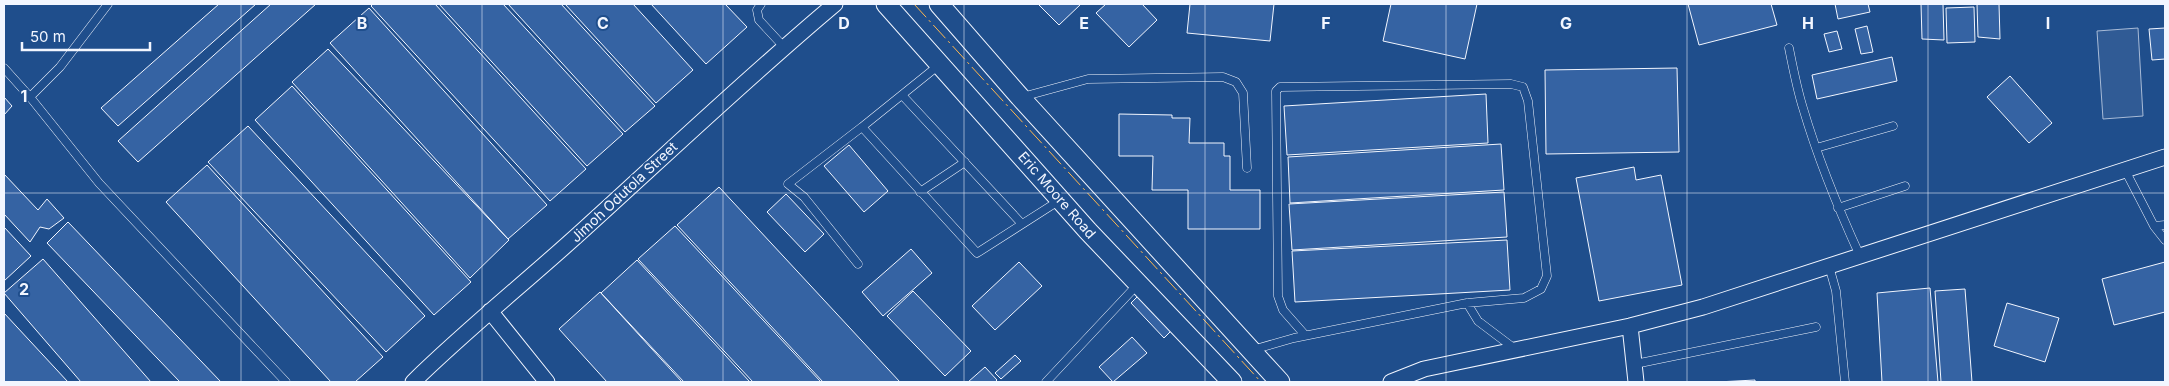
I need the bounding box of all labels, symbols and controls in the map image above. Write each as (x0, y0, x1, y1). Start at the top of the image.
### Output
text: B (357, 13, 367, 33)
text: C (597, 13, 609, 33)
text: D (838, 13, 850, 33)
text: E (1079, 13, 1089, 33)
text: F (1321, 13, 1331, 33)
text: G (1560, 13, 1572, 33)
text: H (1802, 13, 1814, 33)
text: I (2046, 13, 2050, 33)
scale bar (22, 20, 150, 52)
text: 50 m (30, 27, 66, 46)
text: 1 (21, 86, 27, 106)
street label: Jimoh Odutola Street (567, 138, 681, 245)
street label: Eric Moore Road (1015, 148, 1100, 242)
text: 2 (19, 279, 29, 299)

